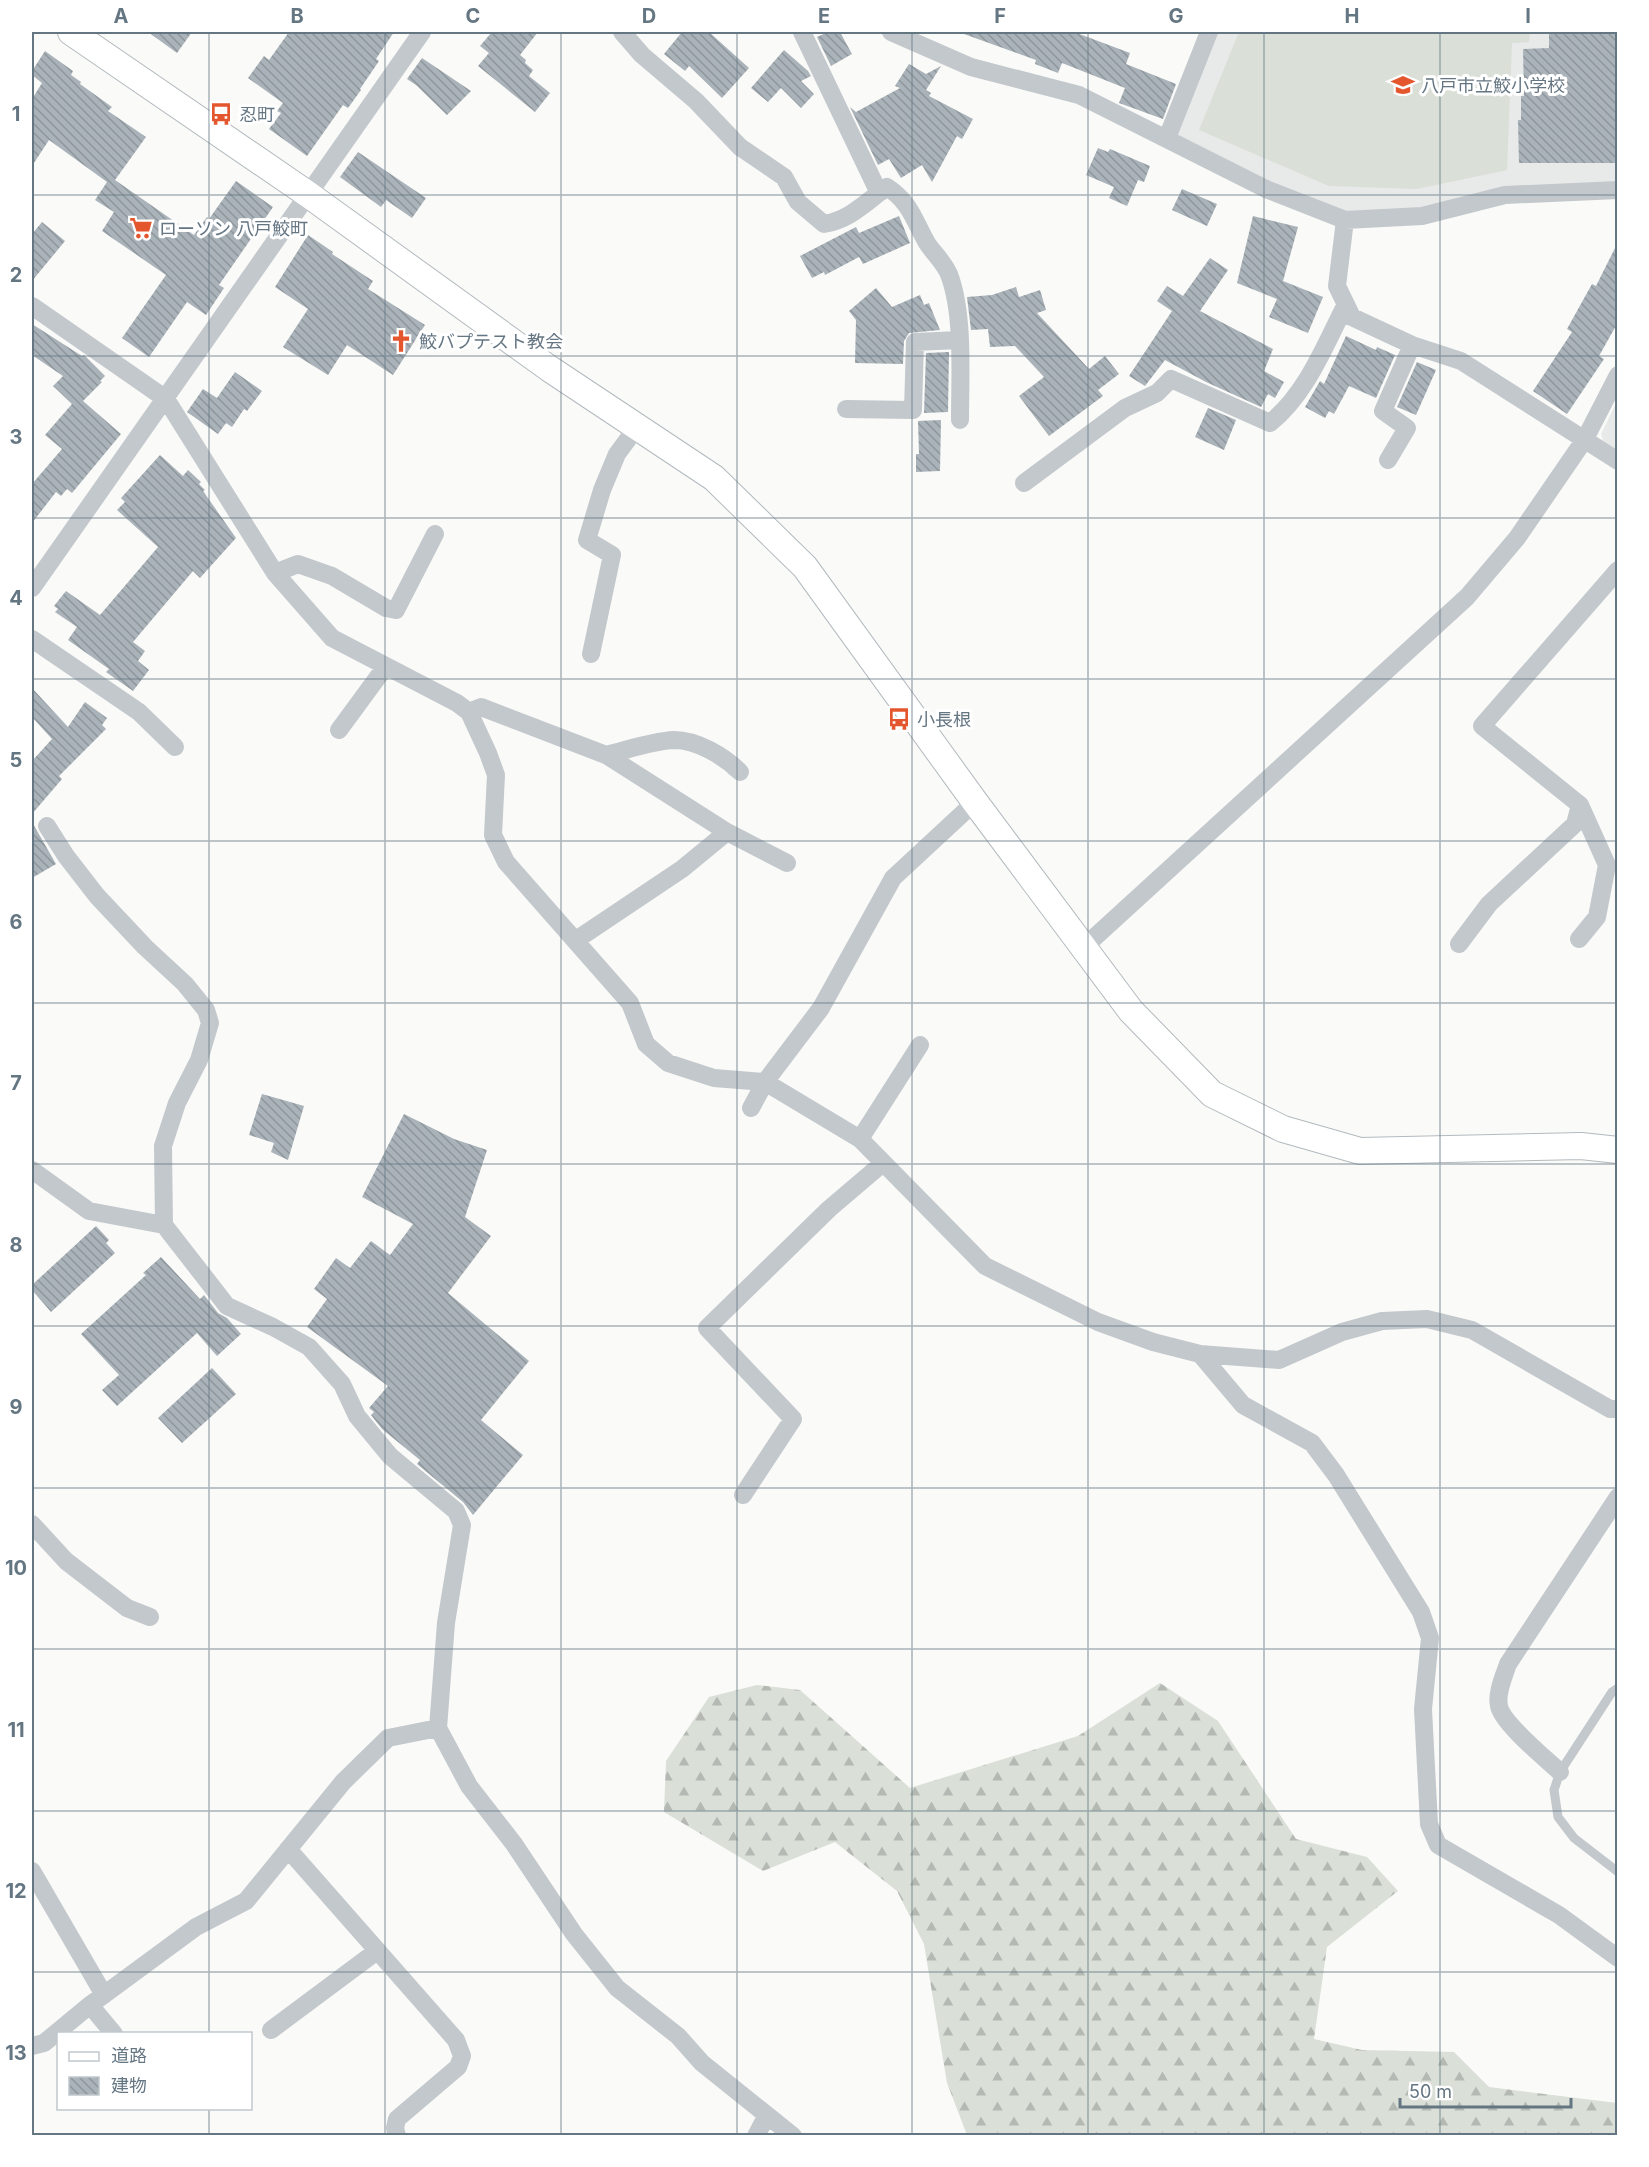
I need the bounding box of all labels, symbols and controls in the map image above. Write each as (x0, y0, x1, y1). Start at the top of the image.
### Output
text: A (114, 4, 129, 28)
text: B (290, 4, 304, 28)
text: C (466, 4, 480, 28)
text: D (642, 4, 656, 28)
text: E (818, 4, 830, 28)
text: F (994, 4, 1006, 28)
text: G (1168, 4, 1184, 28)
text: H (1345, 4, 1359, 28)
text: I (1525, 4, 1531, 28)
school or university icon: 八戸市立鮫小学校 (1390, 72, 1416, 98)
place label: 八戸市立鮫小学校 (1421, 75, 1565, 96)
bus stop icon: 忍町 (208, 101, 234, 127)
text: 1 (12, 102, 20, 126)
place label: 忍町 (239, 104, 275, 125)
supermarket icon: ローソン 八戸鮫町 (128, 215, 154, 241)
place label: ローソン 八戸鮫町 (159, 218, 308, 239)
text: 2 (10, 263, 22, 287)
church icon: 鮫バプテスト教会 (388, 328, 414, 354)
place label: 鮫バプテスト教会 (419, 331, 563, 352)
text: 3 (10, 425, 22, 449)
text: 4 (9, 586, 23, 610)
bus stop icon: 小長根 (886, 706, 912, 732)
place label: 小長根 (917, 709, 971, 730)
text: 5 (10, 748, 22, 772)
text: 6 (10, 910, 23, 934)
text: 7 (10, 1071, 22, 1095)
text: 8 (9, 1233, 23, 1257)
text: 9 (10, 1395, 23, 1419)
text: 10 (5, 1556, 27, 1580)
text: 11 (7, 1718, 25, 1742)
text: 12 (5, 1879, 27, 1903)
legend (57, 2032, 252, 2110)
text: 13 (5, 2041, 27, 2065)
text: 道路 (111, 2045, 147, 2066)
scale bar (1400, 2071, 1571, 2109)
text: 建物 (111, 2075, 147, 2096)
text: 50 m (1409, 2081, 1452, 2102)

